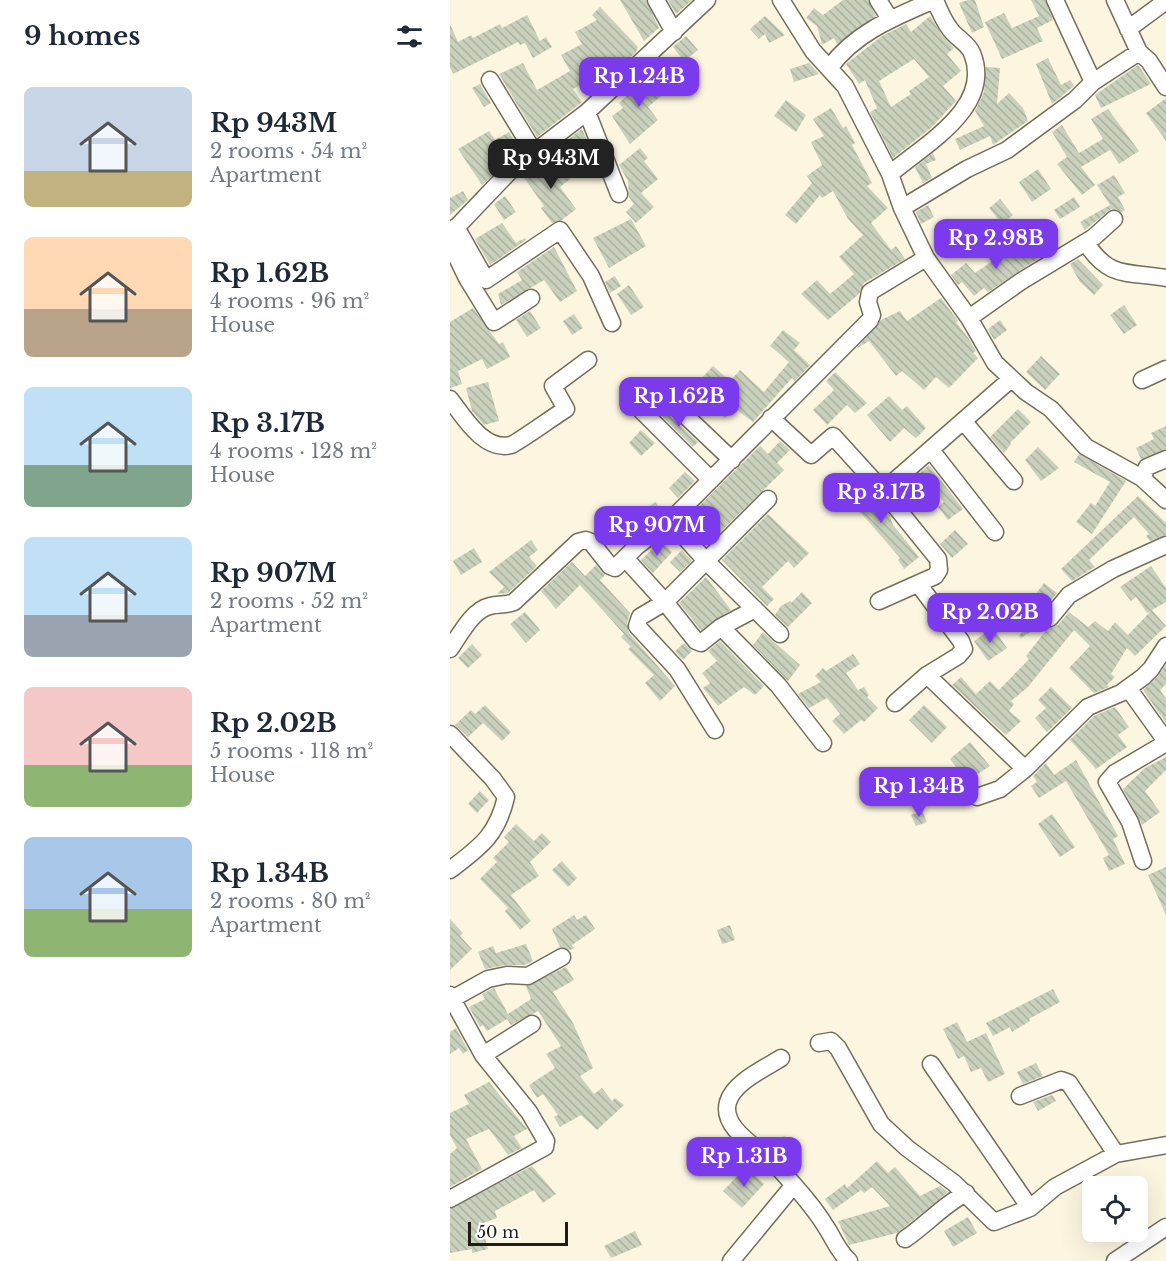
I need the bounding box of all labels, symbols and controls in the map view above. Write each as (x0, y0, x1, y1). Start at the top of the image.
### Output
text: 9 homes (24, 20, 140, 52)
icon: filters (393, 20, 426, 53)
pin: Rp 1.24B (577, 57, 701, 108)
text: Rp 1.24B (593, 64, 685, 88)
text: Rp 943M (210, 107, 337, 139)
icon: home (72, 111, 144, 183)
text: 2 rooms · 54 m² (210, 139, 367, 163)
pin: Rp 943M (496, 139, 606, 190)
text: Rp 943M (502, 146, 600, 170)
text: Apartment (210, 163, 321, 187)
pin: Rp 2.98B (934, 219, 1058, 270)
text: Rp 2.98B (948, 226, 1044, 250)
text: Rp 1.62B (210, 257, 329, 289)
icon: home (72, 261, 144, 333)
text: 4 rooms · 96 m² (210, 289, 369, 313)
text: House (210, 313, 275, 337)
pin: Rp 1.62B (617, 377, 741, 428)
text: Rp 1.62B (633, 384, 725, 408)
text: Rp 3.17B (210, 407, 325, 439)
icon: home (72, 411, 144, 483)
text: 4 rooms · 128 m² (210, 439, 377, 463)
text: House (210, 463, 275, 487)
pin: Rp 3.17B (819, 473, 943, 524)
text: Rp 3.17B (837, 480, 925, 504)
pin: Rp 907M (602, 506, 712, 557)
text: Rp 907M (608, 513, 706, 537)
text: Rp 907M (210, 557, 337, 589)
icon: home (72, 561, 144, 633)
text: 2 rooms · 52 m² (210, 589, 368, 613)
pin: Rp 2.02B (928, 593, 1052, 644)
text: Rp 2.02B (941, 600, 1039, 624)
text: Apartment (210, 613, 321, 637)
text: Rp 2.02B (210, 707, 337, 739)
icon: home (72, 711, 144, 783)
text: 5 rooms · 118 m² (210, 739, 373, 763)
text: House (210, 763, 275, 787)
pin: Rp 1.34B (857, 767, 981, 818)
text: Rp 1.34B (873, 774, 965, 798)
text: Rp 1.34B (210, 857, 329, 889)
icon: home (72, 861, 144, 933)
text: 2 rooms · 80 m² (210, 889, 371, 913)
text: Apartment (210, 913, 321, 937)
pin: Rp 1.31B (682, 1137, 806, 1188)
text: Rp 1.31B (701, 1144, 787, 1168)
map controls (1082, 1176, 1148, 1242)
button: locate (1082, 1176, 1148, 1242)
scale bar (468, 1219, 568, 1246)
text: 50 m (477, 1222, 519, 1242)

